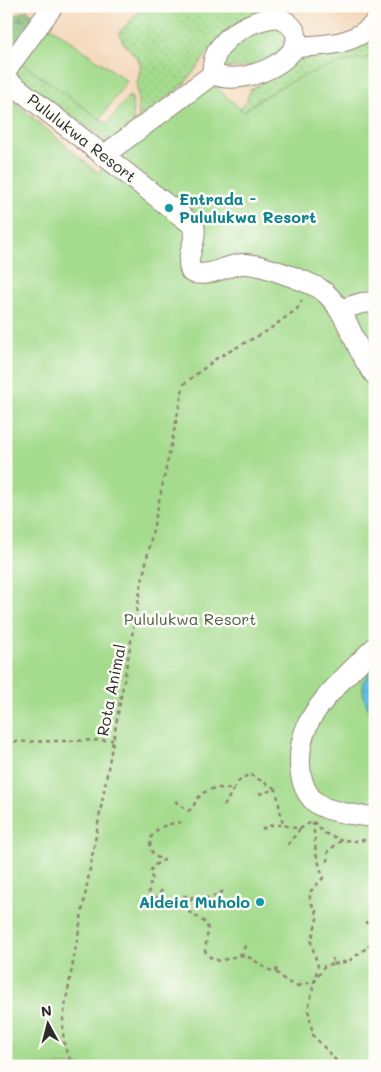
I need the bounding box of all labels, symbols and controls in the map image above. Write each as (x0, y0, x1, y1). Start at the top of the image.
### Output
street label: Pululukwa Resort (24, 89, 141, 187)
place label: Entrada - Pululukwa Resort (179, 188, 316, 227)
marker: Entrada - Pululukwa Resort (163, 202, 175, 214)
park label: Pululukwa Resort (124, 608, 256, 629)
street label: Rota Animal (91, 642, 130, 738)
place label: Aldeia Muholo (139, 891, 250, 912)
marker: Aldeia Muholo (254, 896, 266, 908)
north arrow (22, 1000, 72, 1050)
text: N (40, 1001, 53, 1021)

